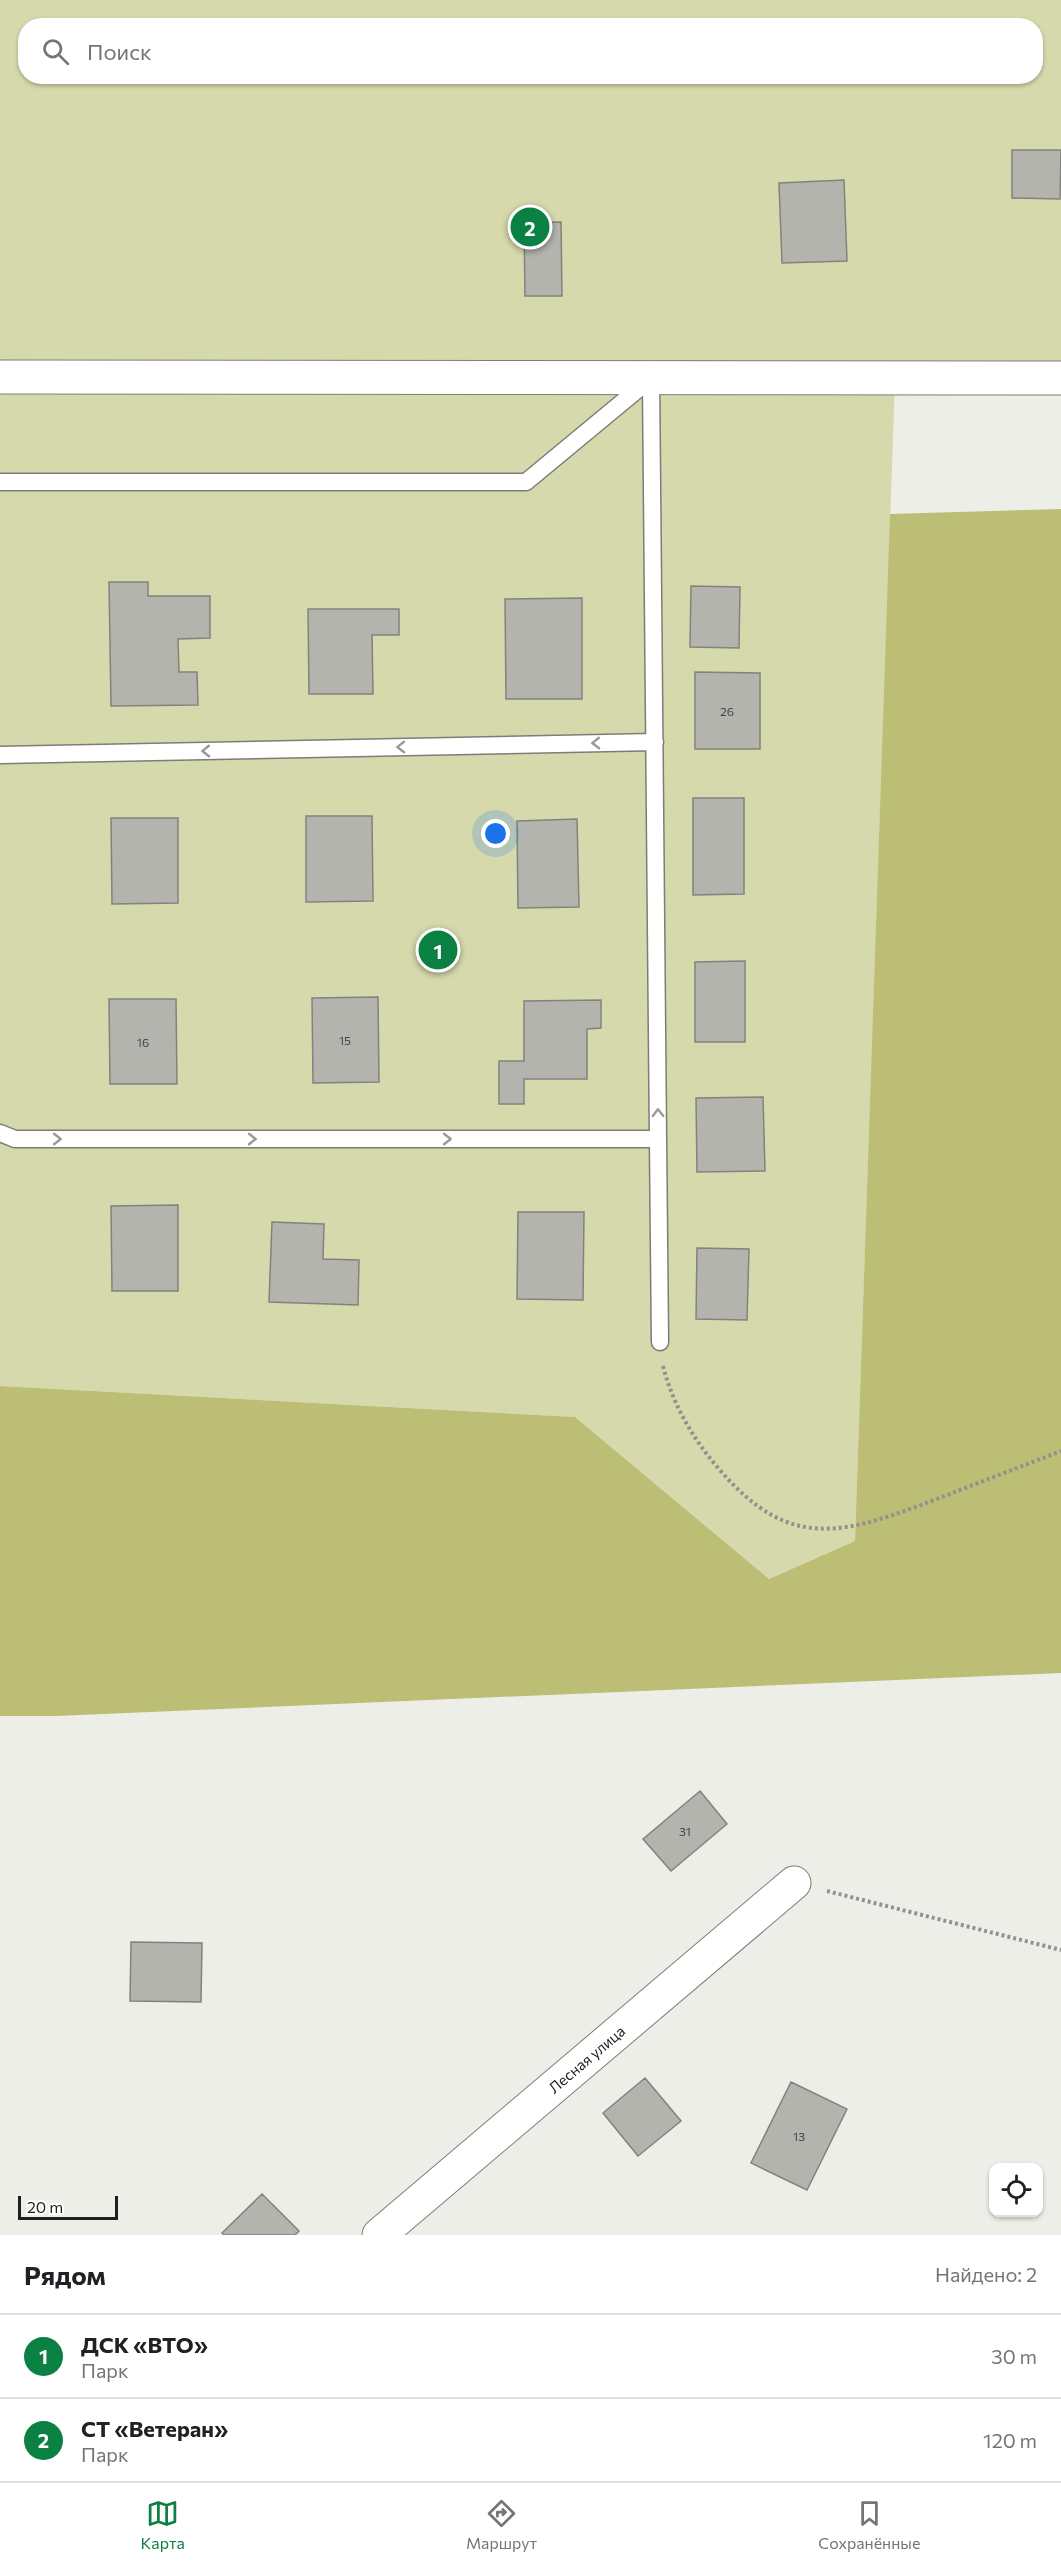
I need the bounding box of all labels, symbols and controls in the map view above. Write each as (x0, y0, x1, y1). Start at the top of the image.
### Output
search box (18, 18, 1043, 84)
icon: search (39, 35, 72, 68)
text: Поиск (87, 38, 152, 65)
pin: 2 (510, 204, 550, 250)
house number: 26 (720, 704, 734, 718)
one-way arrow (592, 737, 601, 749)
one-way arrow (397, 741, 406, 753)
one-way arrow (202, 745, 211, 757)
your location (481, 819, 510, 848)
pin: 1 (418, 928, 458, 972)
house number: 15 (339, 1033, 351, 1047)
house number: 16 (137, 1035, 149, 1049)
one-way arrow (652, 1109, 664, 1118)
one-way arrow (53, 1133, 62, 1145)
one-way arrow (248, 1133, 257, 1145)
one-way arrow (443, 1133, 452, 1145)
house number: 31 (679, 1824, 691, 1838)
street label: Лесная улица (544, 2022, 628, 2097)
house number: 13 (793, 2129, 805, 2143)
map controls (989, 2163, 1043, 2217)
button: locate (989, 2163, 1043, 2217)
scale bar (18, 2193, 118, 2220)
text: 20 m (27, 2197, 63, 2216)
text: Рядом (24, 2259, 106, 2290)
text: Найдено: 2 (935, 2262, 1037, 2286)
text: ДСК «ВТО» (81, 2331, 208, 2358)
text: 1 (39, 2344, 48, 2368)
text: 30 m (991, 2344, 1037, 2368)
text: Парк (81, 2358, 129, 2382)
text: СТ «Ветеран» (81, 2415, 228, 2442)
text: 2 (38, 2428, 49, 2452)
text: 120 m (983, 2428, 1037, 2452)
text: Парк (81, 2442, 129, 2466)
tab: Карта (141, 2497, 185, 2552)
tab: Маршрут (466, 2497, 537, 2552)
tab: Сохранённые (818, 2497, 920, 2552)

